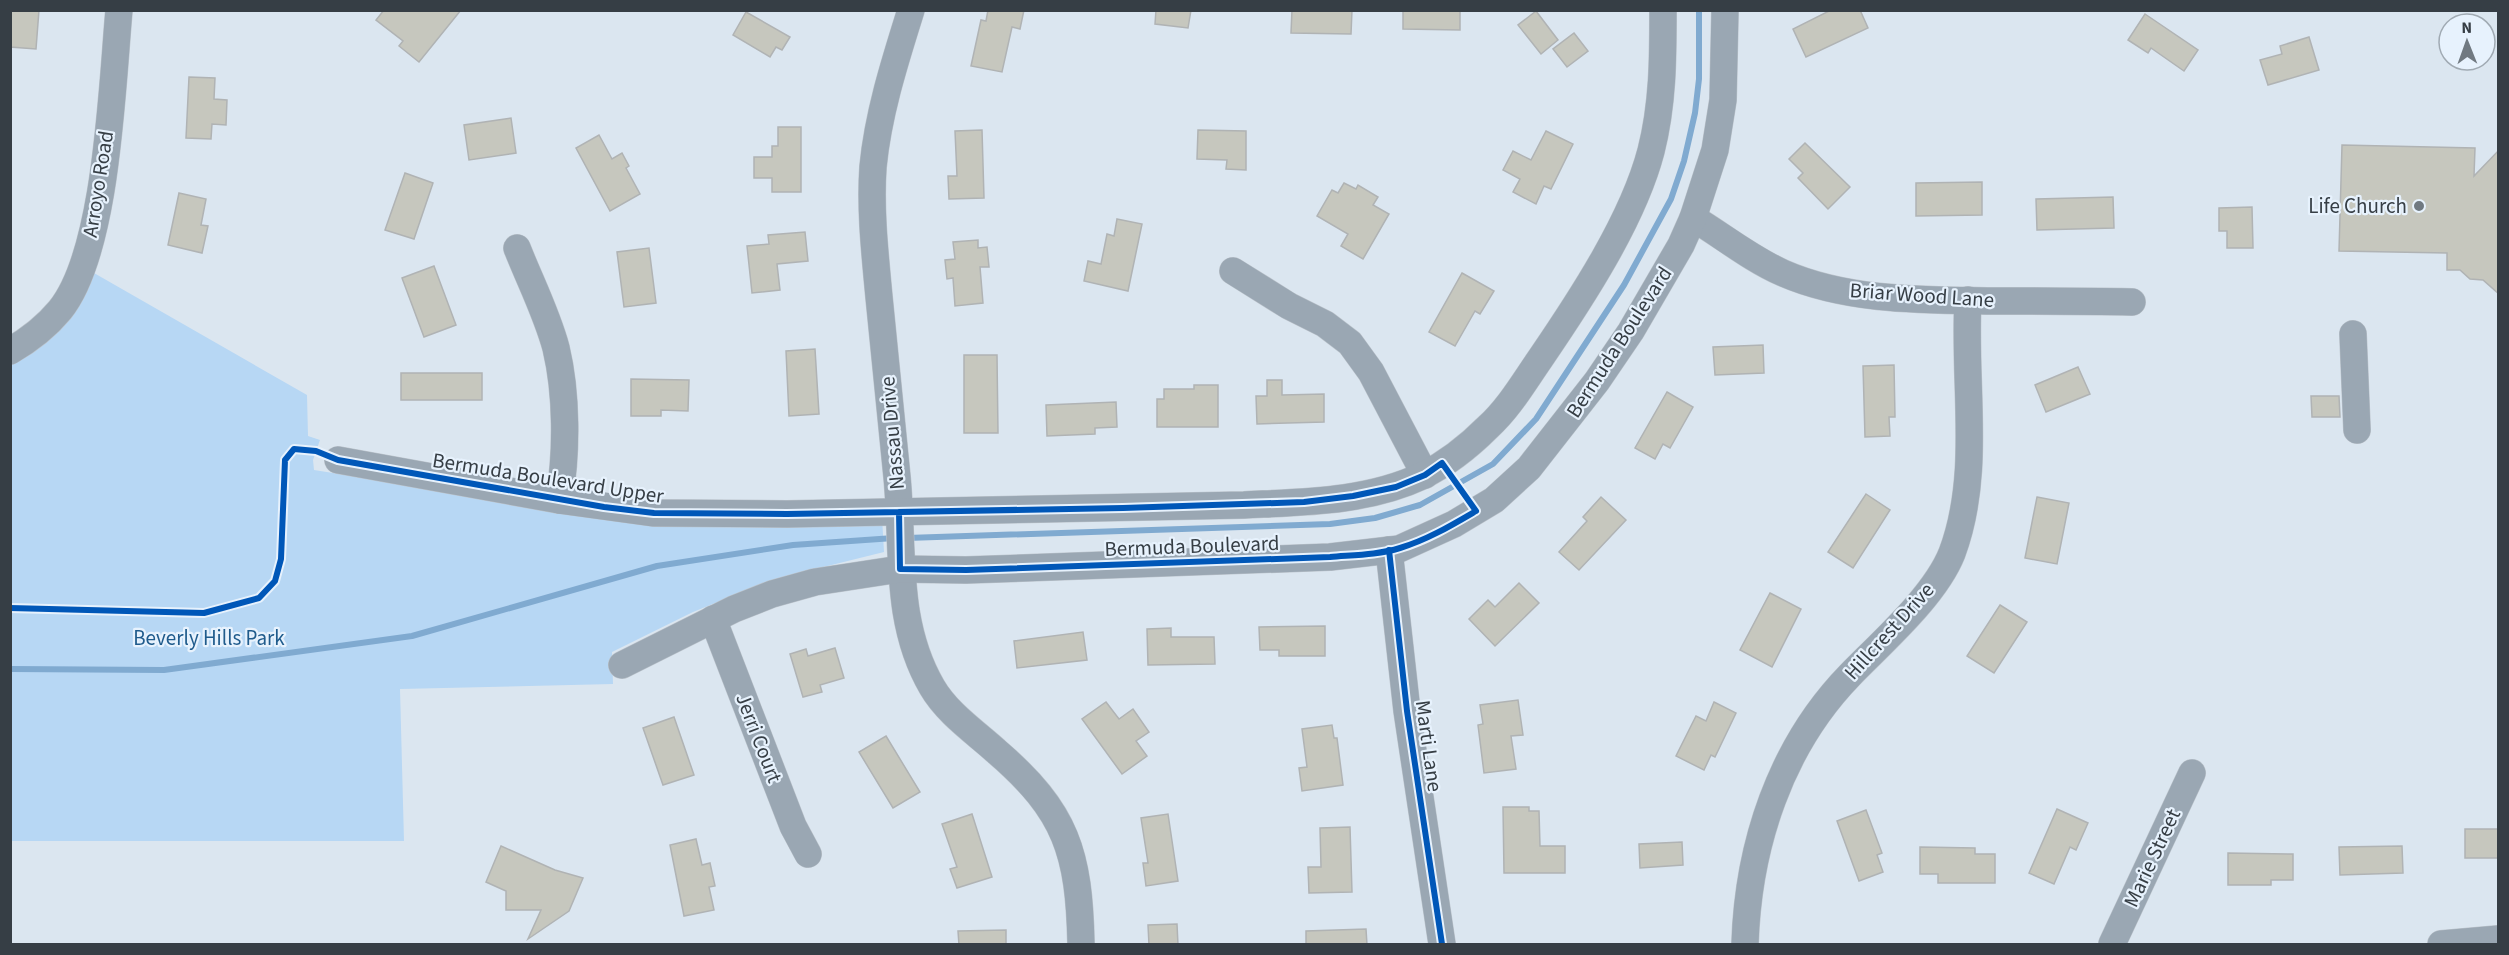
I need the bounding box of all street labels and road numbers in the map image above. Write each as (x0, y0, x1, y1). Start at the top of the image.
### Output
street label: Arroyo Road (75, 129, 121, 239)
street label: Bermuda Boulevard (1559, 260, 1679, 424)
street label: Briar Wood Lane (1849, 275, 1995, 315)
street label: Nassau Drive (872, 375, 912, 491)
street label: Bermuda Boulevard Upper (430, 445, 667, 511)
street label: Bermuda Boulevard (1104, 528, 1280, 564)
street label: Hillcrest Drive (1837, 576, 1941, 686)
street label: Jerri Court (728, 689, 790, 787)
street label: Marti Lane (1408, 698, 1450, 794)
street label: Marie Street (2116, 804, 2188, 912)

